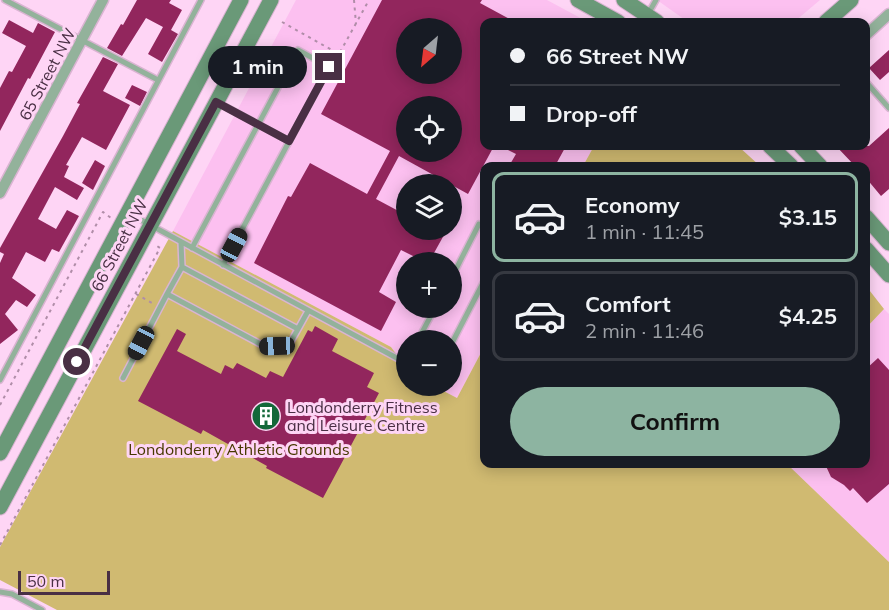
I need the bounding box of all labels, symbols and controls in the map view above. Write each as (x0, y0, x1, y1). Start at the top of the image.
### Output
north arrow (396, 18, 462, 84)
map controls (396, 18, 462, 396)
street label: 65 Street NW (14, 24, 80, 124)
text: 66 Street NW (546, 42, 689, 70)
callout: 1 min (209, 46, 308, 88)
route end (315, 53, 342, 80)
text: 1 min (231, 54, 284, 79)
button: locate (396, 96, 462, 162)
text: Drop-off (546, 100, 637, 128)
button: layers (396, 174, 462, 240)
icon: car (513, 190, 567, 244)
text: Economy (585, 191, 680, 219)
street label: 66 Street NW (86, 195, 152, 295)
text: $3.15 (779, 203, 837, 231)
text: 1 min · 11:45 (585, 219, 704, 244)
car (218, 225, 250, 265)
button: + (396, 252, 462, 318)
icon: car (513, 289, 567, 343)
text: Comfort (585, 290, 671, 318)
text: $4.25 (779, 302, 837, 330)
text: 2 min · 11:46 (585, 318, 704, 343)
car (125, 323, 157, 363)
button: − (396, 330, 462, 396)
car (259, 336, 295, 356)
route start (63, 348, 90, 375)
button: Confirm (510, 387, 840, 456)
place label: Londonderry Fitness and Leisure Centre (287, 397, 438, 435)
building icon: Londonderry Fitness and Leisure Centre (250, 400, 282, 432)
park label: Londonderry Athletic Grounds (128, 439, 350, 459)
scale bar (18, 568, 110, 596)
text: 50 m (27, 571, 64, 591)

